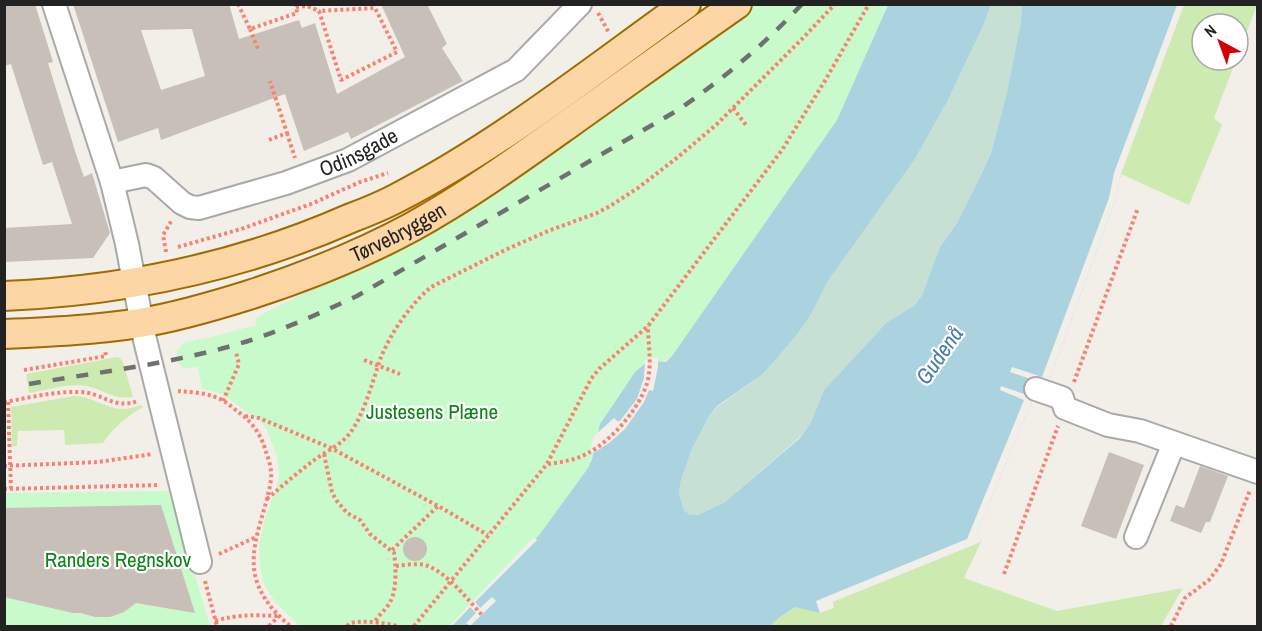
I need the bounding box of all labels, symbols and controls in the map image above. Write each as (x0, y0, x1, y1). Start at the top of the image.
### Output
north arrow (1190, 12, 1250, 72)
text: N (1199, 19, 1221, 42)
street label: Odinsgade (315, 121, 403, 183)
street label: Tørvebryggen (346, 195, 451, 269)
water label: Gudenå (908, 320, 970, 390)
park label: Justesens Plæne (366, 397, 498, 426)
park label: Randers Regnskov (45, 545, 192, 574)

